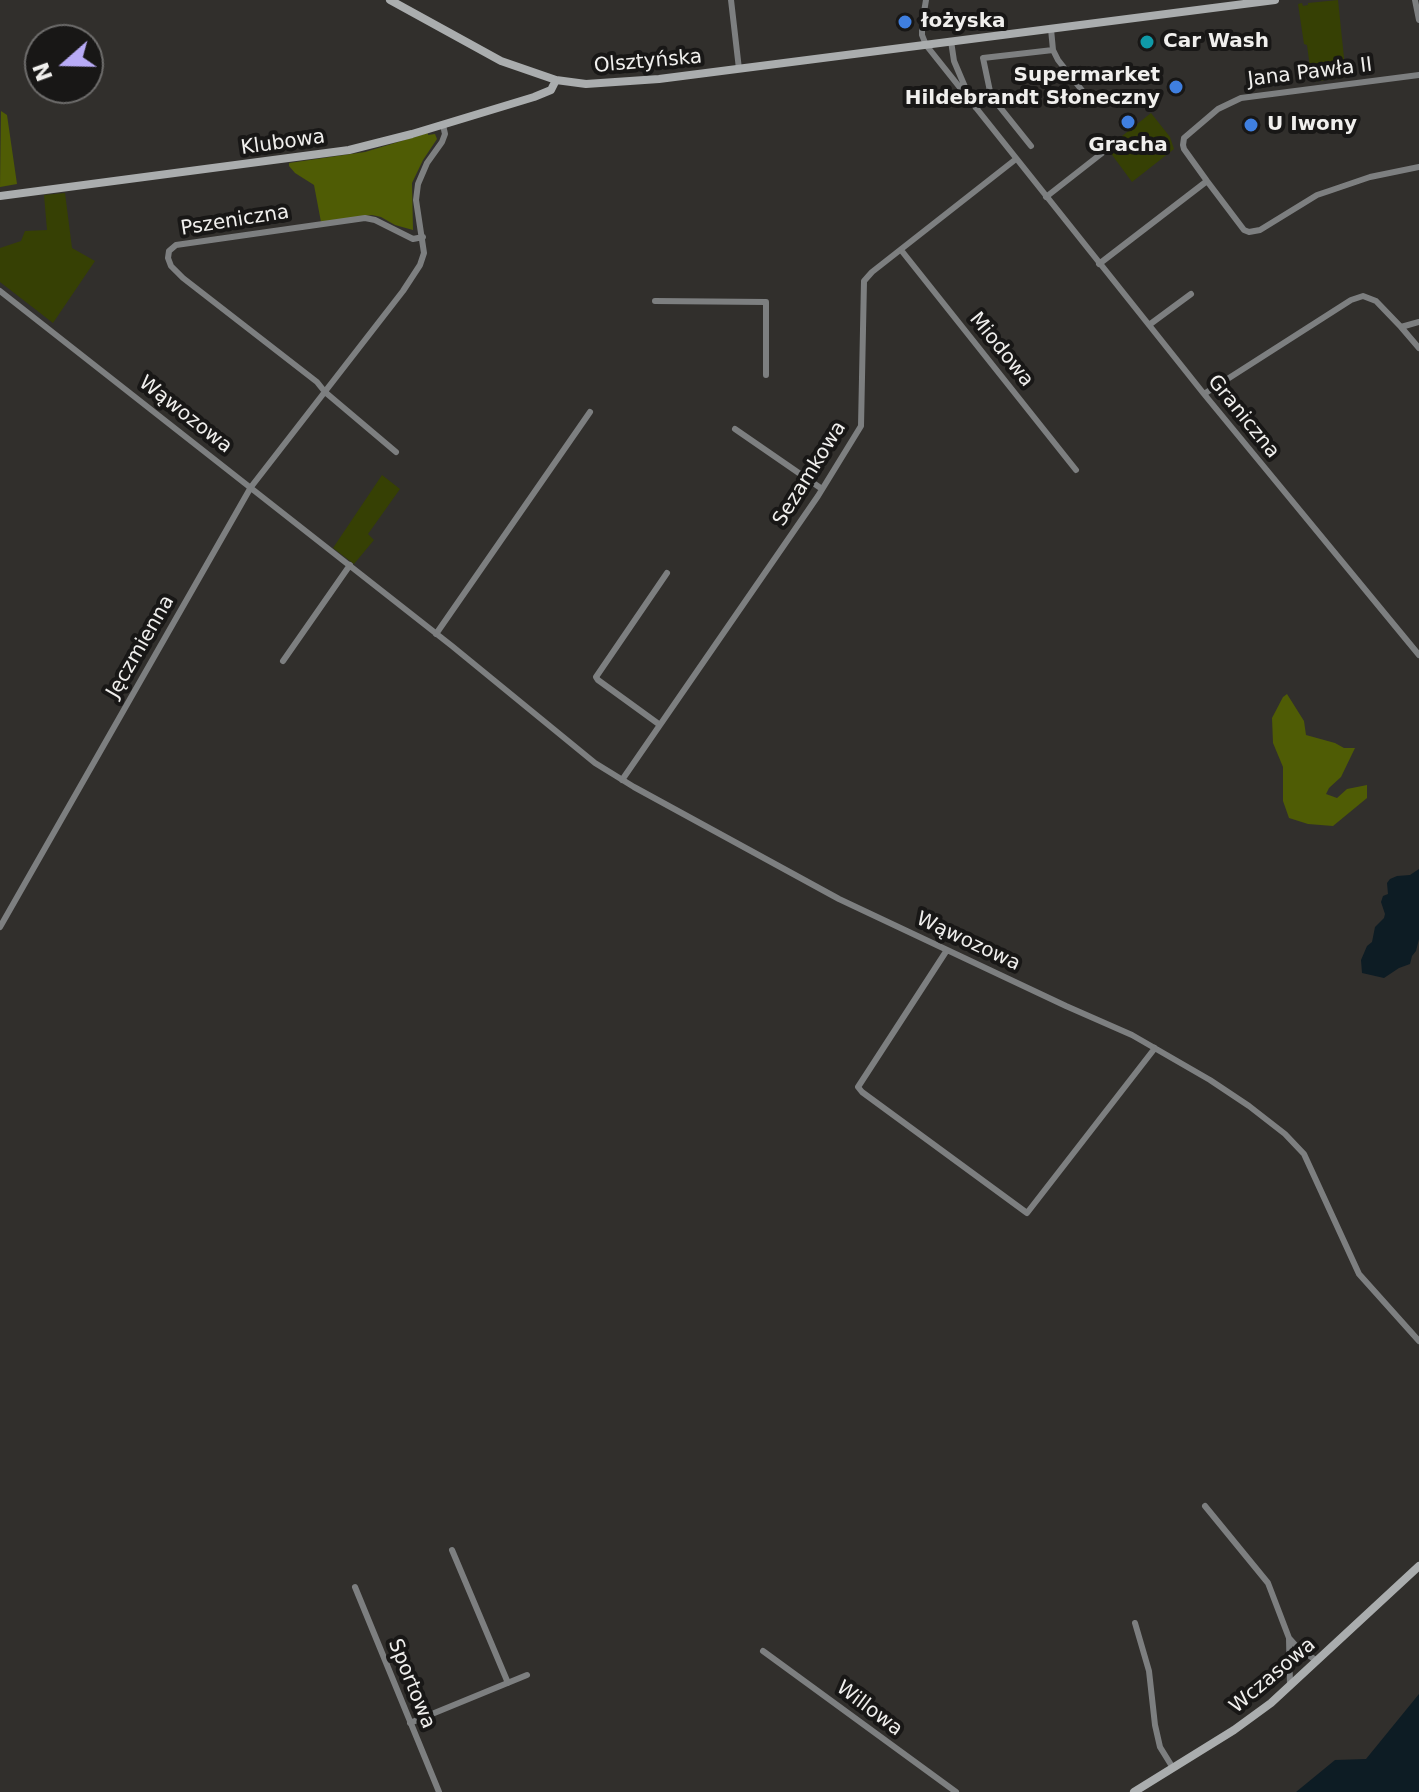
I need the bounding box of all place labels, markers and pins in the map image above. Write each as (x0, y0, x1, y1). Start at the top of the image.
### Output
place label: łożyska (921, 10, 1006, 34)
marker: łożyska (896, 13, 914, 31)
place label: Car Wash (1163, 30, 1269, 54)
marker: Car Wash (1138, 33, 1156, 51)
place label: Supermarket Hildebrandt Słoneczny (905, 64, 1160, 111)
marker: Supermarket Hildebrandt Słoneczny (1167, 78, 1185, 96)
marker: Gracha (1119, 113, 1137, 131)
place label: U Iwony (1267, 113, 1357, 137)
marker: U Iwony (1242, 116, 1260, 134)
place label: Gracha (1088, 134, 1168, 158)

